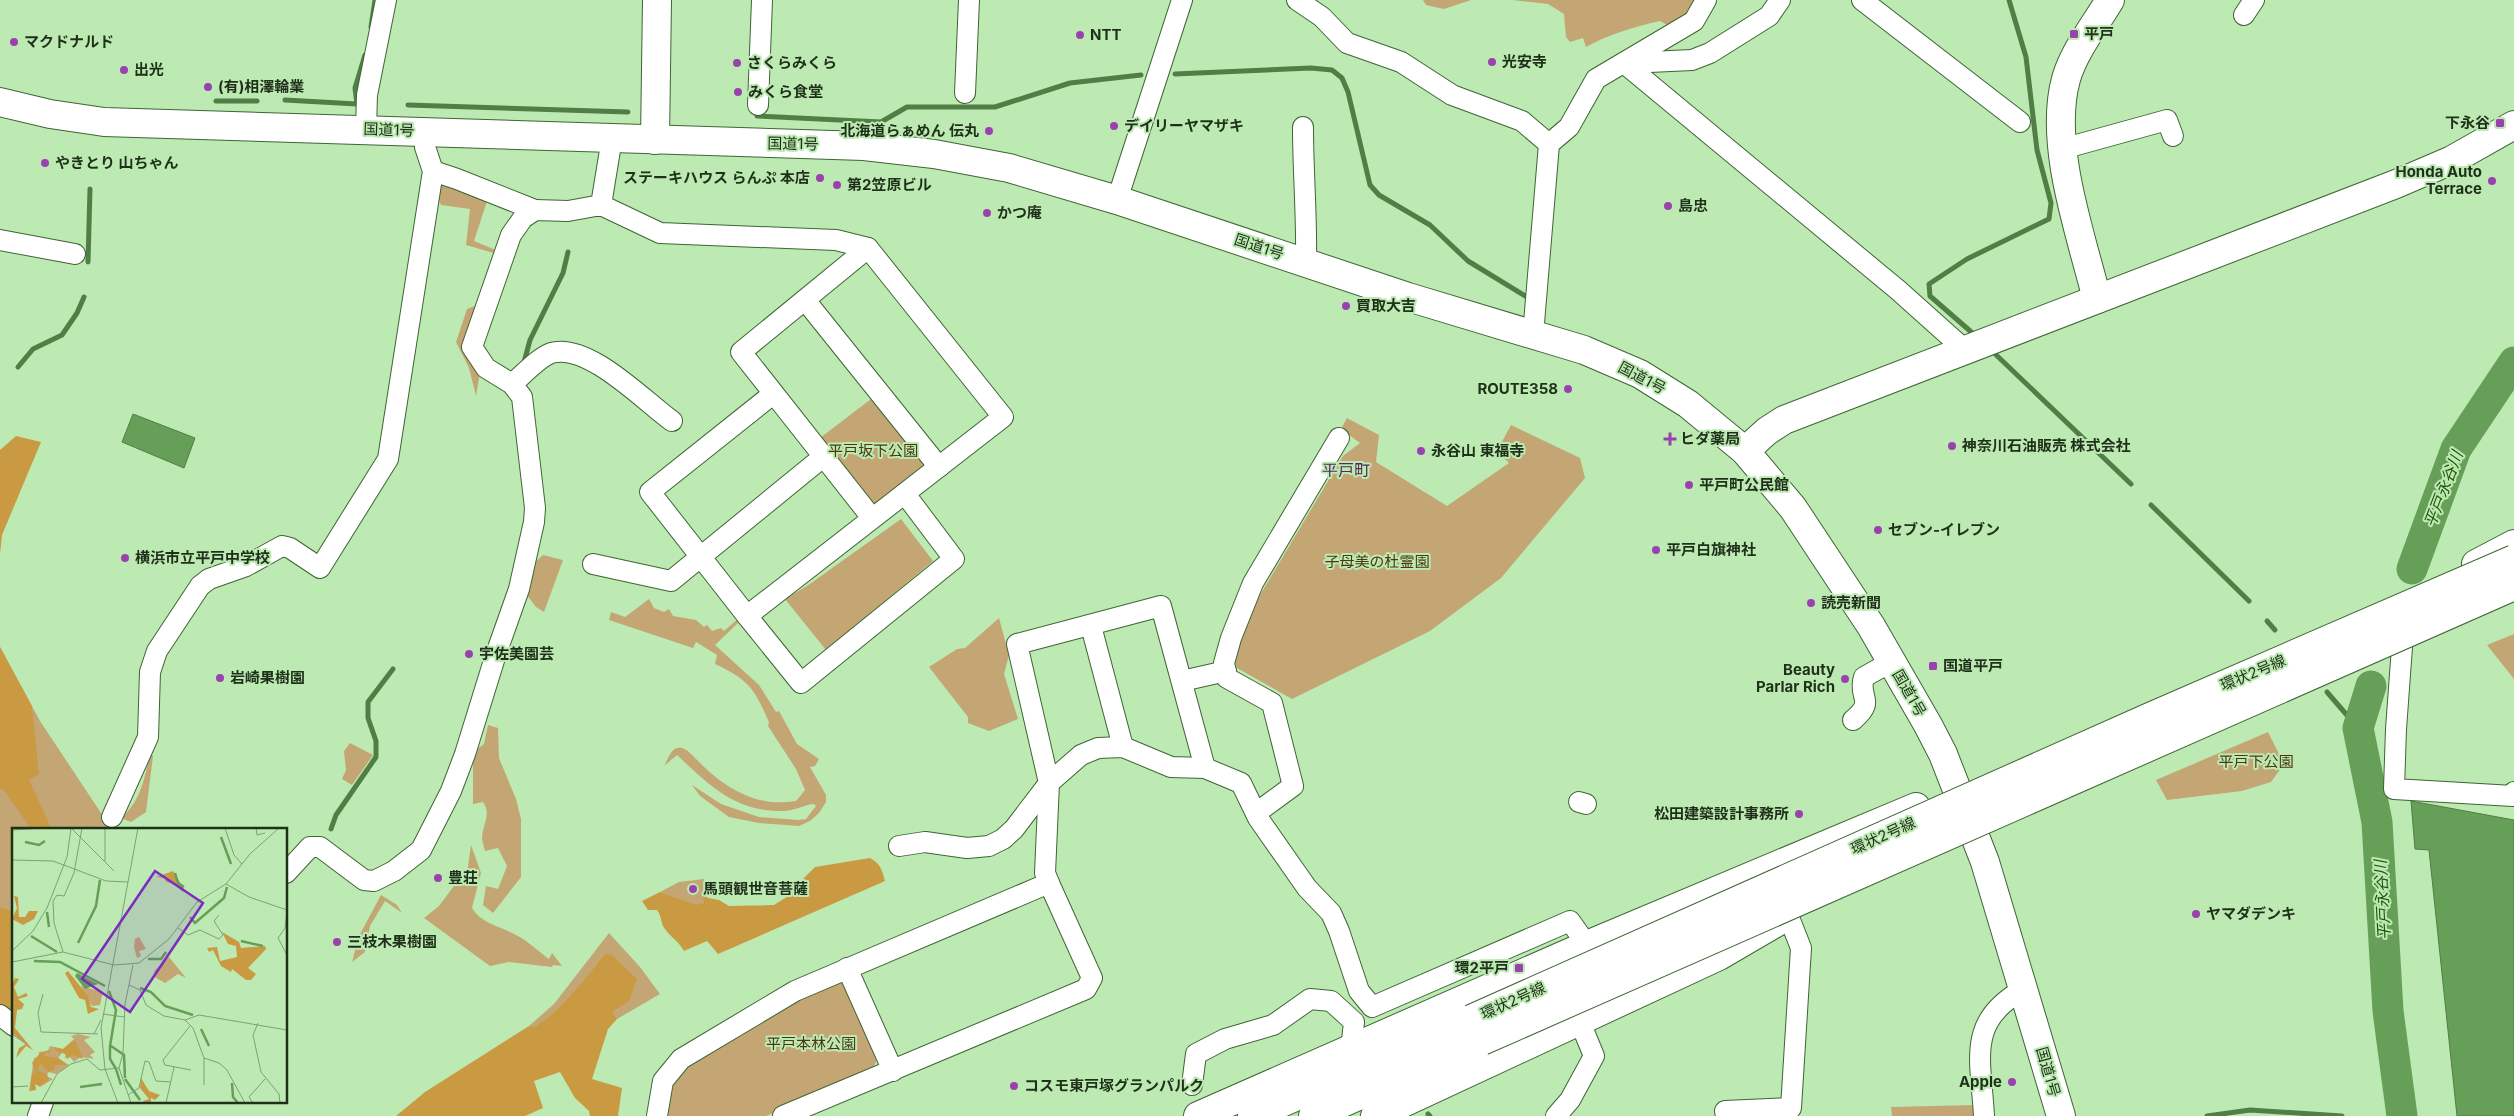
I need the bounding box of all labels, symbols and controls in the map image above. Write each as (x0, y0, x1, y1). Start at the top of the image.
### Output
place label: 平戸 (2084, 24, 2114, 43)
place label: NTT (1090, 25, 1121, 44)
marker: 平戸 (2068, 28, 2080, 40)
marker: NTT (1074, 29, 1086, 41)
place label: マクドナルド (24, 32, 114, 51)
marker: マクドナルド (8, 36, 20, 48)
place label: 光安寺 (1502, 52, 1547, 71)
place label: さくらみくら (747, 53, 837, 72)
marker: 光安寺 (1486, 56, 1498, 68)
marker: さくらみくら (731, 57, 743, 69)
place label: 出光 (134, 60, 164, 79)
marker: 出光 (118, 64, 130, 76)
place label: (有)相澤輪業 (218, 77, 304, 96)
marker: (有)相澤輪業 (202, 81, 214, 93)
place label: みくら食堂 (748, 82, 823, 101)
marker: みくら食堂 (732, 86, 744, 98)
place label: 下永谷 (2445, 113, 2490, 132)
place label: デイリーヤマザキ (1124, 116, 1244, 135)
marker: 下永谷 (2494, 117, 2506, 129)
street label: 国道1号 (363, 119, 415, 140)
marker: デイリーヤマザキ (1108, 120, 1120, 132)
place label: 北海道らぁめん 伝丸 (840, 121, 979, 140)
marker: 北海道らぁめん 伝丸 (983, 125, 995, 137)
street label: 国道1号 (767, 134, 819, 153)
place label: やきとり 山ちゃん (55, 153, 179, 172)
marker: やきとり 山ちゃん (39, 157, 51, 169)
place label: Honda Auto Terrace (2395, 162, 2482, 198)
place label: ステーキハウス らんぷ 本店 (623, 168, 810, 187)
marker: ステーキハウス らんぷ 本店 (814, 172, 826, 184)
place label: 第2笠原ビル (847, 175, 931, 194)
marker: Honda Auto Terrace (2486, 175, 2498, 187)
marker: 第2笠原ビル (831, 179, 843, 191)
place label: 島忠 (1678, 196, 1708, 215)
marker: 島忠 (1662, 200, 1674, 212)
place label: かつ庵 (997, 203, 1042, 222)
marker: かつ庵 (981, 207, 993, 219)
street label: 国道1号 (1232, 230, 1286, 263)
place label: 買取大吉 (1356, 296, 1416, 315)
marker: 買取大吉 (1340, 300, 1352, 312)
street label: 国道1号 (1615, 357, 1669, 398)
place label: ROUTE358 (1477, 379, 1558, 398)
marker: ROUTE358 (1562, 383, 1574, 395)
place label: ヒダ薬局 (1680, 429, 1740, 448)
marker: ヒダ薬局 (1664, 433, 1676, 445)
place label: 神奈川石油販売 株式会社 (1961, 436, 2131, 455)
marker: 神奈川石油販売 株式会社 (1946, 440, 1958, 452)
park label: 平戸坂下公園 (828, 441, 918, 460)
place label: 永谷山 東福寺 (1431, 441, 1525, 460)
marker: 永谷山 東福寺 (1415, 445, 1427, 457)
water label: 平戸永谷川 (2419, 446, 2467, 530)
district label: 平戸町 (1322, 460, 1370, 480)
place label: 平戸町公民館 (1699, 475, 1789, 494)
marker: 平戸町公民館 (1683, 479, 1695, 491)
place label: セブン-イレブン (1888, 520, 2000, 539)
marker: セブン-イレブン (1872, 524, 1884, 536)
place label: 平戸白旗神社 (1666, 540, 1756, 559)
marker: 平戸白旗神社 (1650, 544, 1662, 556)
place label: 横浜市立平戸中学校 (135, 548, 270, 567)
marker: 横浜市立平戸中学校 (119, 552, 131, 564)
park label: 子母美の杜霊園 (1324, 552, 1430, 571)
place label: 読売新聞 (1821, 593, 1881, 612)
marker: 読売新聞 (1805, 597, 1817, 609)
place label: 宇佐美園芸 (479, 644, 554, 663)
marker: 宇佐美園芸 (463, 648, 475, 660)
street label: 環状2号線 (2217, 650, 2288, 695)
place label: 国道平戸 (1943, 656, 2003, 675)
place label: Beauty Parlar Rich (1756, 660, 1835, 696)
marker: 国道平戸 (1927, 660, 1939, 672)
street label: 国道1号 (1888, 666, 1930, 720)
place label: 岩崎果樹園 (230, 668, 305, 687)
marker: 岩崎果樹園 (214, 672, 226, 684)
marker: Beauty Parlar Rich (1839, 673, 1851, 685)
park label: 平戸下公園 (2218, 752, 2294, 771)
place label: 松田建築設計事務所 (1654, 804, 1789, 823)
marker: 松田建築設計事務所 (1793, 808, 1805, 820)
street label: 環状2号線 (1847, 813, 1918, 858)
inset map (12, 828, 288, 1104)
water label: 平戸永谷川 (2370, 858, 2394, 940)
place label: 豊荘 (448, 868, 478, 887)
marker: 豊荘 (432, 872, 444, 884)
place label: 馬頭観世音菩薩 (703, 879, 808, 898)
marker: 馬頭観世音菩薩 (687, 883, 699, 895)
place label: ヤマダデンキ (2206, 904, 2296, 923)
marker: ヤマダデンキ (2190, 908, 2202, 920)
place label: 三枝木果樹園 (347, 932, 437, 951)
marker: 三枝木果樹園 (331, 936, 343, 948)
place label: 環2平戸 (1455, 958, 1509, 977)
marker: 環2平戸 (1513, 962, 1525, 974)
street label: 環状2号線 (1477, 978, 1548, 1023)
park label: 平戸本林公園 (766, 1034, 856, 1053)
street label: 国道1号 (2032, 1045, 2065, 1099)
place label: Apple (1959, 1072, 2002, 1091)
place label: コスモ東戸塚グランパルク (1024, 1076, 1204, 1095)
marker: Apple (2006, 1076, 2018, 1088)
marker: コスモ東戸塚グランパルク (1008, 1080, 1020, 1092)

